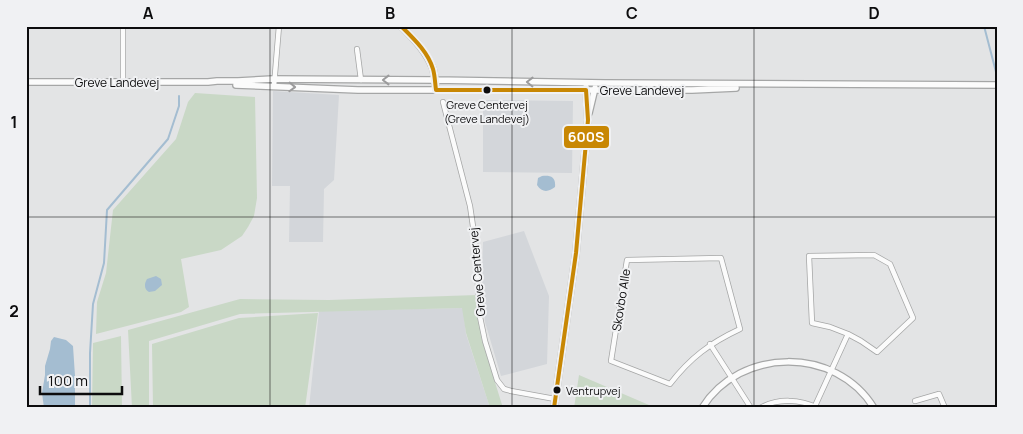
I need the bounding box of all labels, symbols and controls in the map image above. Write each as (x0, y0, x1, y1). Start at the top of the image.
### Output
text: A (143, 2, 154, 24)
text: B (385, 2, 395, 24)
text: C (626, 2, 638, 24)
text: D (868, 2, 880, 24)
street label: Greve Landevej (75, 74, 159, 91)
one-way arrow (381, 75, 389, 85)
one-way arrow (526, 77, 534, 87)
one-way arrow (288, 81, 296, 92)
street label: Greve Landevej (600, 82, 684, 99)
marker: Greve Centervej (Greve Landevej) (482, 85, 492, 95)
place label: Greve Centervej (Greve Landevej) (444, 97, 530, 126)
text: 1 (10, 111, 18, 133)
line badge: 600S (563, 125, 610, 149)
text: 600S (568, 127, 604, 146)
street label: Greve Centervej (465, 227, 489, 317)
street label: Skovbo Alle (608, 268, 634, 332)
text: 2 (9, 300, 19, 322)
scale bar (40, 364, 122, 396)
text: 100 m (48, 370, 88, 391)
place label: Ventrupvej (566, 383, 621, 398)
marker: Ventrupvej (552, 385, 562, 395)

